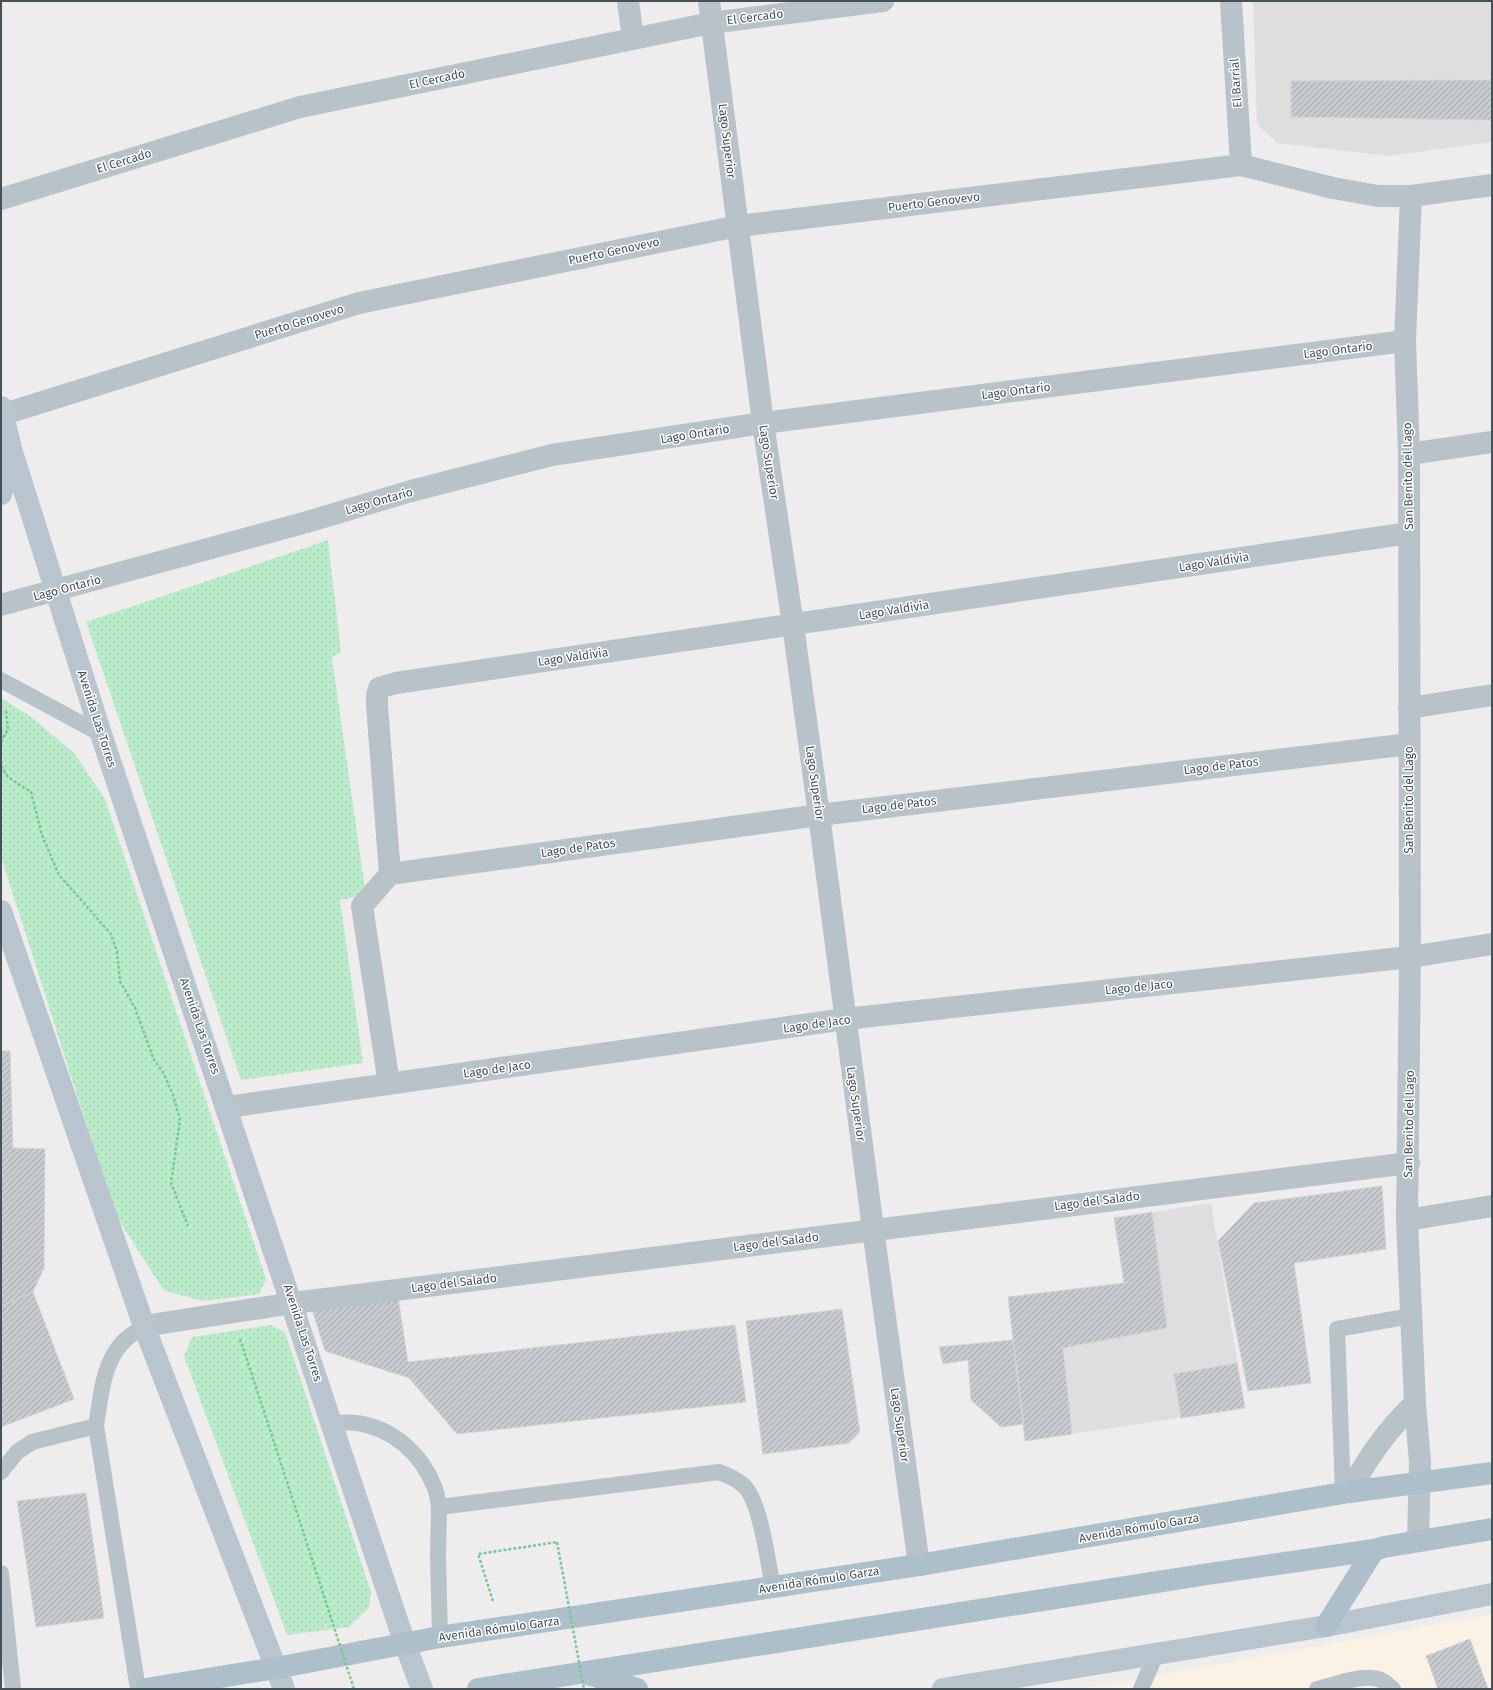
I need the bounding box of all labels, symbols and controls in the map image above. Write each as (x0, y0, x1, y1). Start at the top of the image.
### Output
street label: El Cercado (726, 7, 784, 27)
street label: El Barrial (1227, 57, 1245, 108)
street label: El Cercado (408, 66, 466, 92)
street label: Lago Superior (715, 103, 739, 180)
street label: El Cercado (95, 146, 153, 176)
street label: Puerto Genovevo (887, 189, 981, 215)
street label: Puerto Genovevo (567, 235, 661, 267)
street label: Puerto Genovevo (253, 302, 345, 342)
street label: Lago Ontario (1303, 339, 1373, 361)
street label: Lago Ontario (981, 380, 1051, 402)
street label: Lago Ontario (660, 422, 730, 446)
street label: San Benito del Lago (1400, 422, 1416, 530)
street label: Lago Superior (756, 424, 782, 501)
street label: Lago Ontario (344, 485, 414, 517)
street label: Lago Valdivia (1178, 550, 1250, 574)
street label: Lago Ontario (32, 572, 102, 604)
street label: Lago Valdivia (858, 598, 930, 622)
street label: Lago Valdivia (537, 645, 609, 669)
street label: Avenida Las Torres (75, 669, 119, 770)
street label: Lago Superior (803, 745, 827, 822)
street label: San Benito del Lago (1402, 746, 1416, 854)
street label: Lago de Patos (1183, 754, 1259, 778)
street label: Lago de Patos (861, 793, 937, 817)
street label: Lago de Patos (540, 836, 616, 860)
street label: Avenida Las Torres (177, 976, 223, 1076)
street label: Lago de Jaco (1104, 976, 1174, 998)
street label: Lago de Jaco (782, 1012, 852, 1036)
street label: Lago de Jaco (462, 1057, 532, 1081)
street label: Lago Superior (844, 1066, 868, 1143)
street label: San Benito del Lago (1401, 1070, 1417, 1178)
street label: Lago del Salado (1053, 1189, 1141, 1213)
street label: Lago del Salado (732, 1230, 820, 1254)
street label: Lago del Salado (410, 1271, 498, 1295)
street label: Avenida Las Torres (281, 1283, 325, 1384)
street label: Lago Superior (888, 1387, 912, 1464)
street label: Avenida Rómulo Garza (1078, 1511, 1200, 1545)
street label: Avenida Rómulo Garza (758, 1564, 880, 1596)
street label: Avenida Rómulo Garza (438, 1614, 560, 1644)

